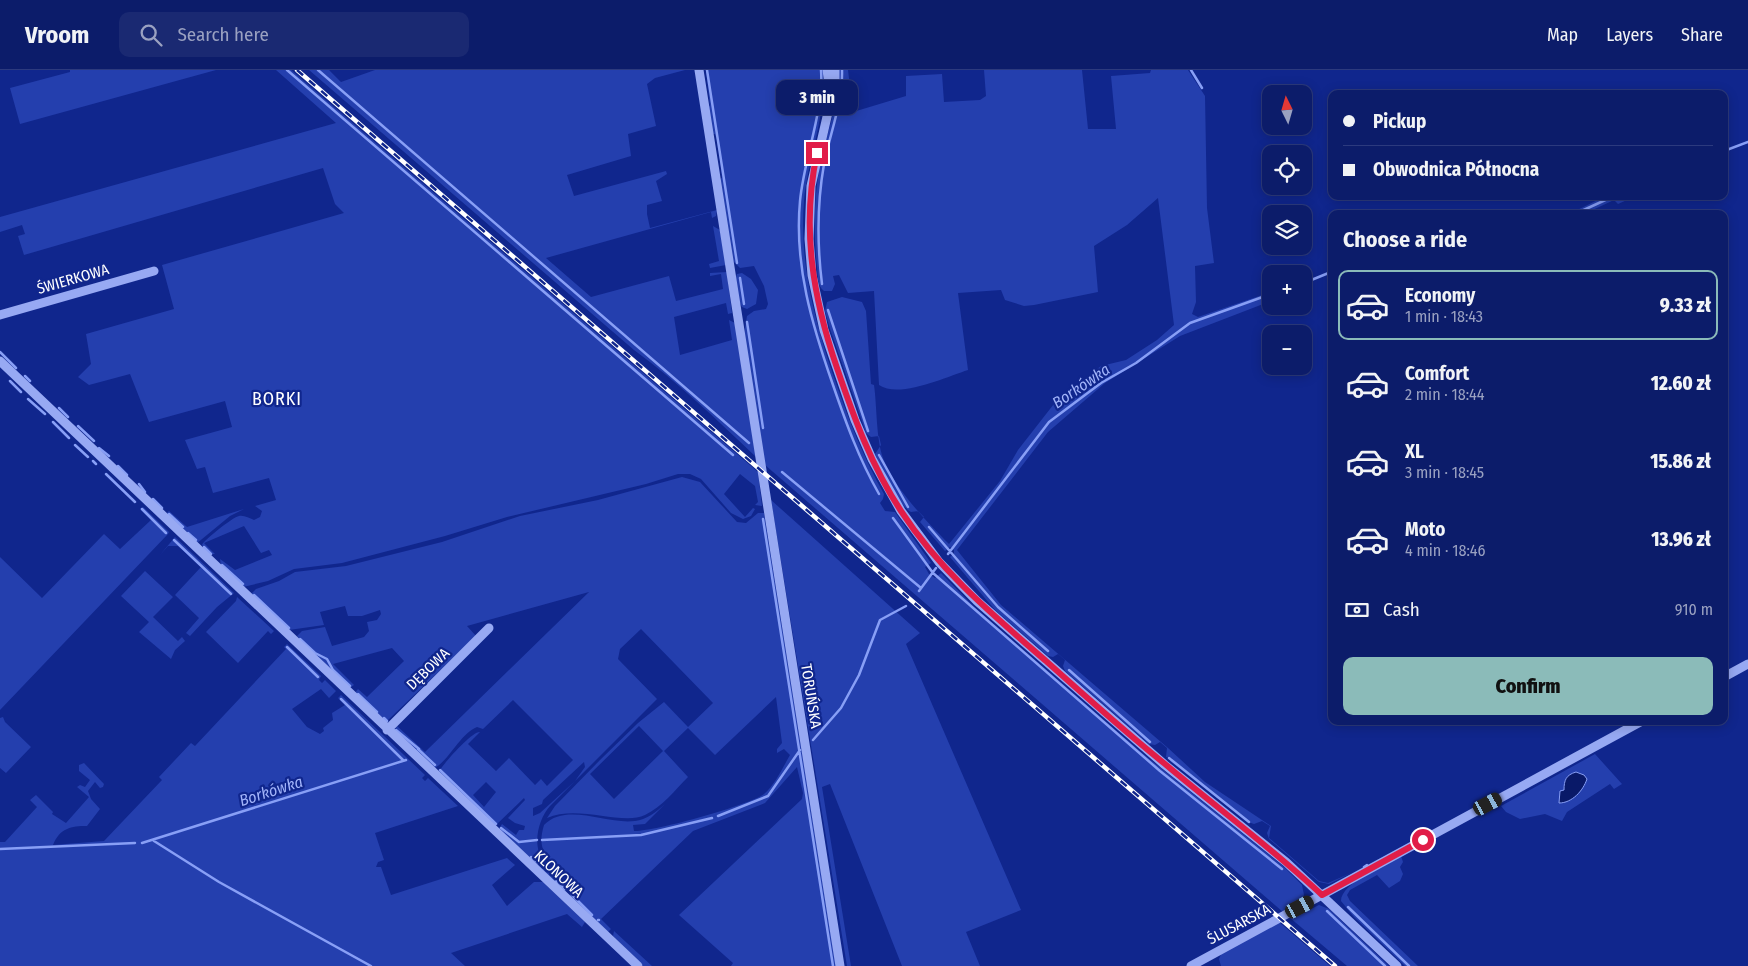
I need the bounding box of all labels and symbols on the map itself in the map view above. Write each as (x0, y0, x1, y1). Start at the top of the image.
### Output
callout: 3 min (776, 81, 858, 116)
north arrow (1262, 85, 1312, 135)
route end (806, 142, 828, 164)
street label: ŚWIERKOWA (35, 260, 111, 298)
water label: Borkówka (1048, 360, 1114, 412)
district label: BORKI (252, 388, 302, 410)
street label: DĘBOWA (403, 644, 453, 694)
street label: TORUŃSKA (797, 662, 825, 730)
water label: Borkówka (237, 772, 305, 810)
car (1471, 790, 1504, 818)
route start (1412, 829, 1434, 851)
street label: KLONOWA (531, 847, 588, 901)
car (1283, 893, 1316, 921)
street label: ŚLUSARSKA (1204, 900, 1274, 948)

